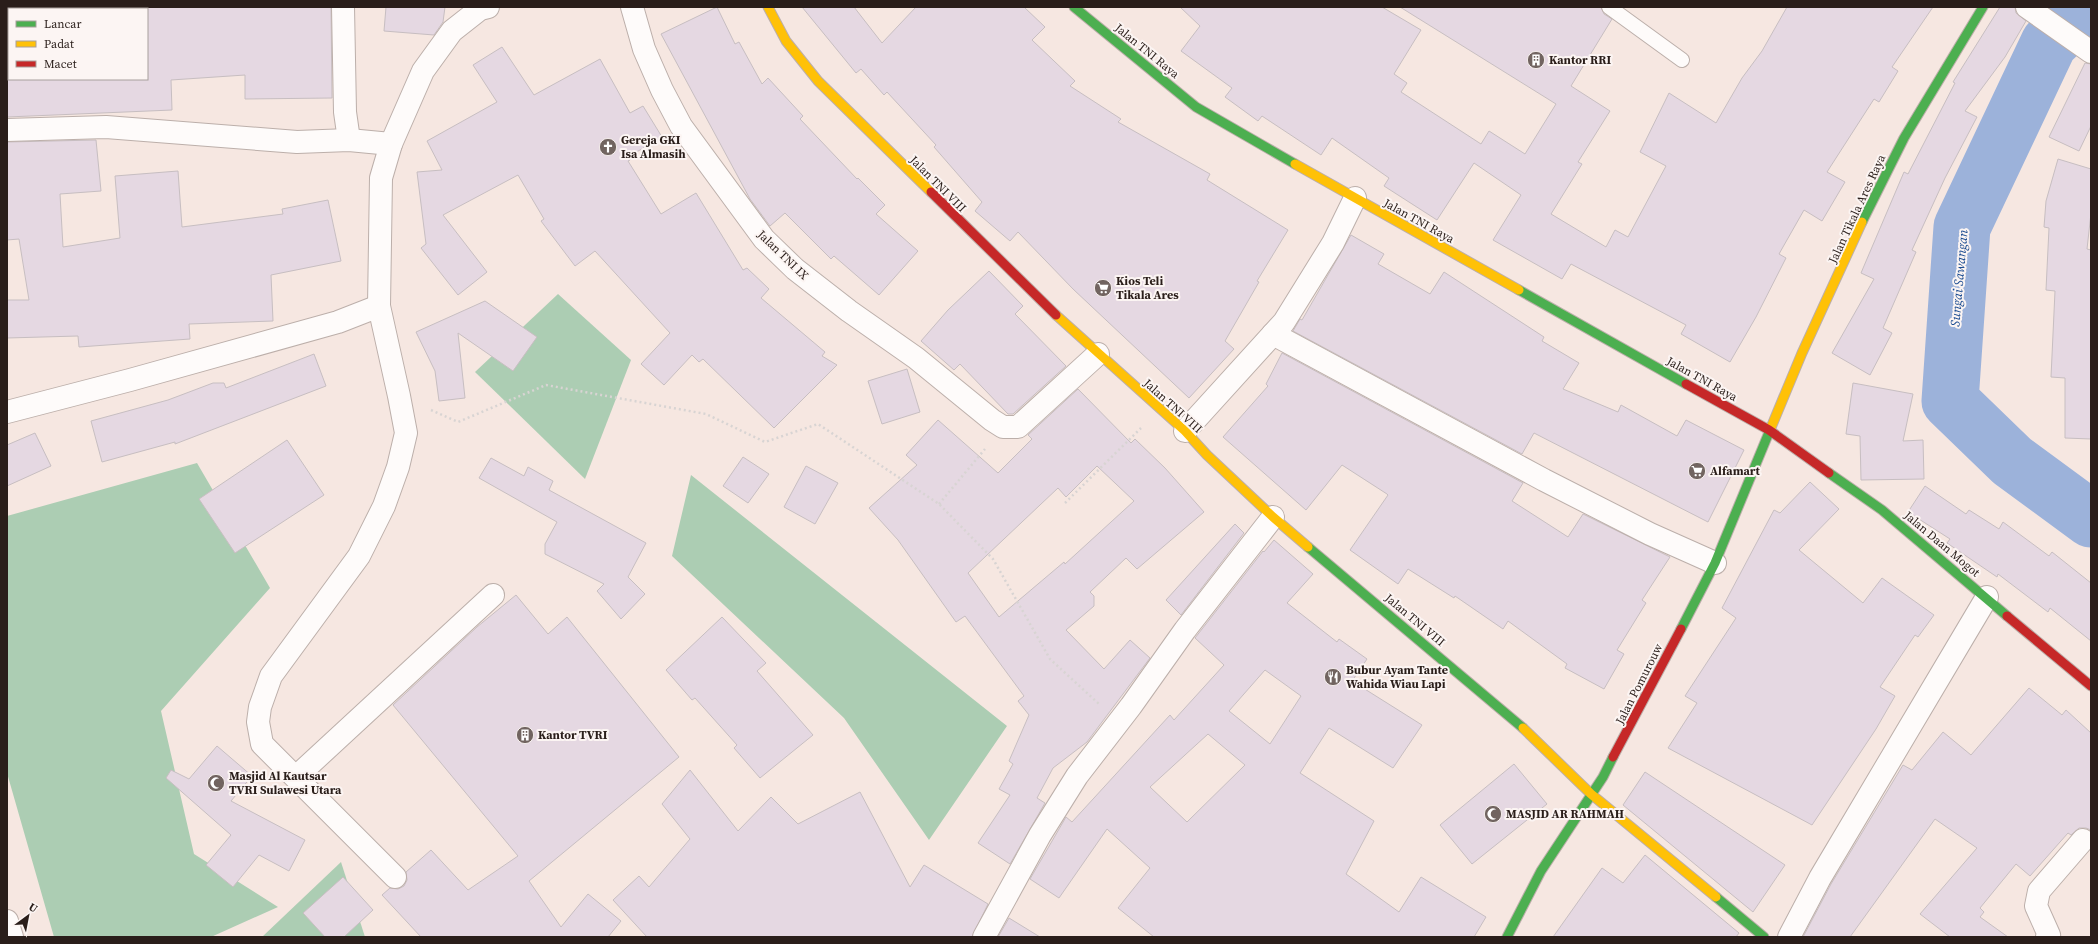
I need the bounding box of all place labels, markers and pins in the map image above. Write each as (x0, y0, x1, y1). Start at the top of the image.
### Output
building icon: Kantor RRI (1526, 50, 1546, 70)
place label: Kantor RRI (1549, 52, 1611, 68)
place label: Gereja GKI Isa Almasih (621, 132, 686, 162)
church icon: Gereja GKI Isa Almasih (598, 137, 618, 157)
place label: Kios Teli Tikala Ares (1116, 273, 1179, 303)
supermarket icon: Kios Teli Tikala Ares (1093, 278, 1113, 298)
supermarket icon: Alfamart (1687, 461, 1707, 481)
place label: Alfamart (1710, 463, 1760, 479)
place label: Bubur Ayam Tante Wahida Wiau Lapi (1346, 662, 1448, 692)
restaurant icon: Bubur Ayam Tante Wahida Wiau Lapi (1323, 667, 1343, 687)
building icon: Kantor TVRI (515, 725, 535, 745)
place label: Kantor TVRI (538, 727, 608, 743)
place label: Masjid Al Kautsar TVRI Sulawesi Utara (229, 768, 342, 798)
mosque icon: Masjid Al Kautsar TVRI Sulawesi Utara (206, 773, 226, 793)
mosque icon: MASJID AR RAHMAH (1483, 804, 1503, 824)
place label: MASJID AR RAHMAH (1506, 806, 1624, 822)

